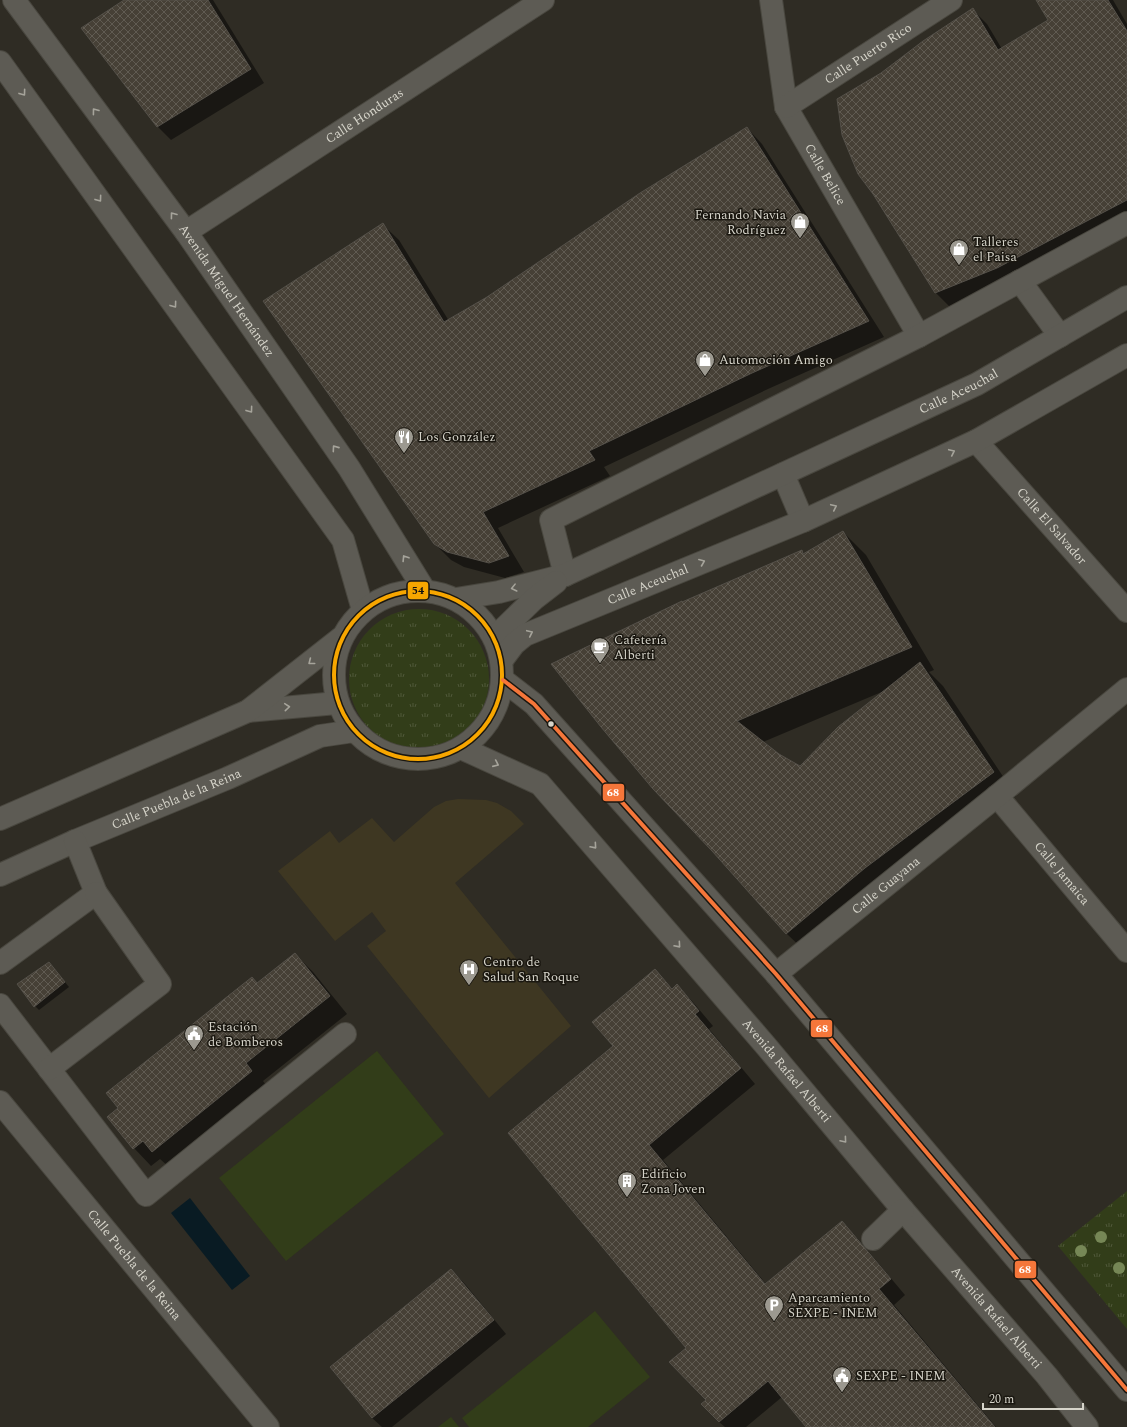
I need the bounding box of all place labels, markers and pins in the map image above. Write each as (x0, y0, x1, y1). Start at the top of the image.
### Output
place label: Fernando Navia Rodríguez (695, 205, 787, 240)
shop icon: Fernando Navia Rodríguez (789, 211, 811, 239)
place label: Talleres el Paisa (973, 232, 1019, 267)
shop icon: Talleres el Paisa (948, 238, 970, 266)
shop icon: Automoción Amigo (694, 349, 716, 377)
place label: Automoción Amigo (719, 350, 833, 370)
restaurant icon: Los González (393, 426, 415, 454)
place label: Los González (418, 427, 496, 447)
place label: Cafetería Alberti (614, 630, 668, 665)
cafe icon: Cafetería Alberti (589, 636, 611, 664)
unlabelled marker (546, 719, 556, 729)
place label: Centro de Salud San Roque (483, 952, 579, 987)
hospital icon: Centro de Salud San Roque (458, 958, 480, 986)
place label: Estación de Bomberos (208, 1017, 283, 1052)
public building icon: Estación de Bomberos (183, 1023, 205, 1051)
place label: Edificio Zona Joven (641, 1164, 706, 1199)
building icon: Edificio Zona Joven (616, 1170, 638, 1198)
place label: Aparcamiento SEXPE - INEM (788, 1288, 877, 1323)
parking icon: Aparcamiento SEXPE - INEM (763, 1294, 785, 1322)
public building icon: SEXPE - INEM (831, 1365, 853, 1393)
place label: SEXPE - INEM (856, 1366, 945, 1386)

